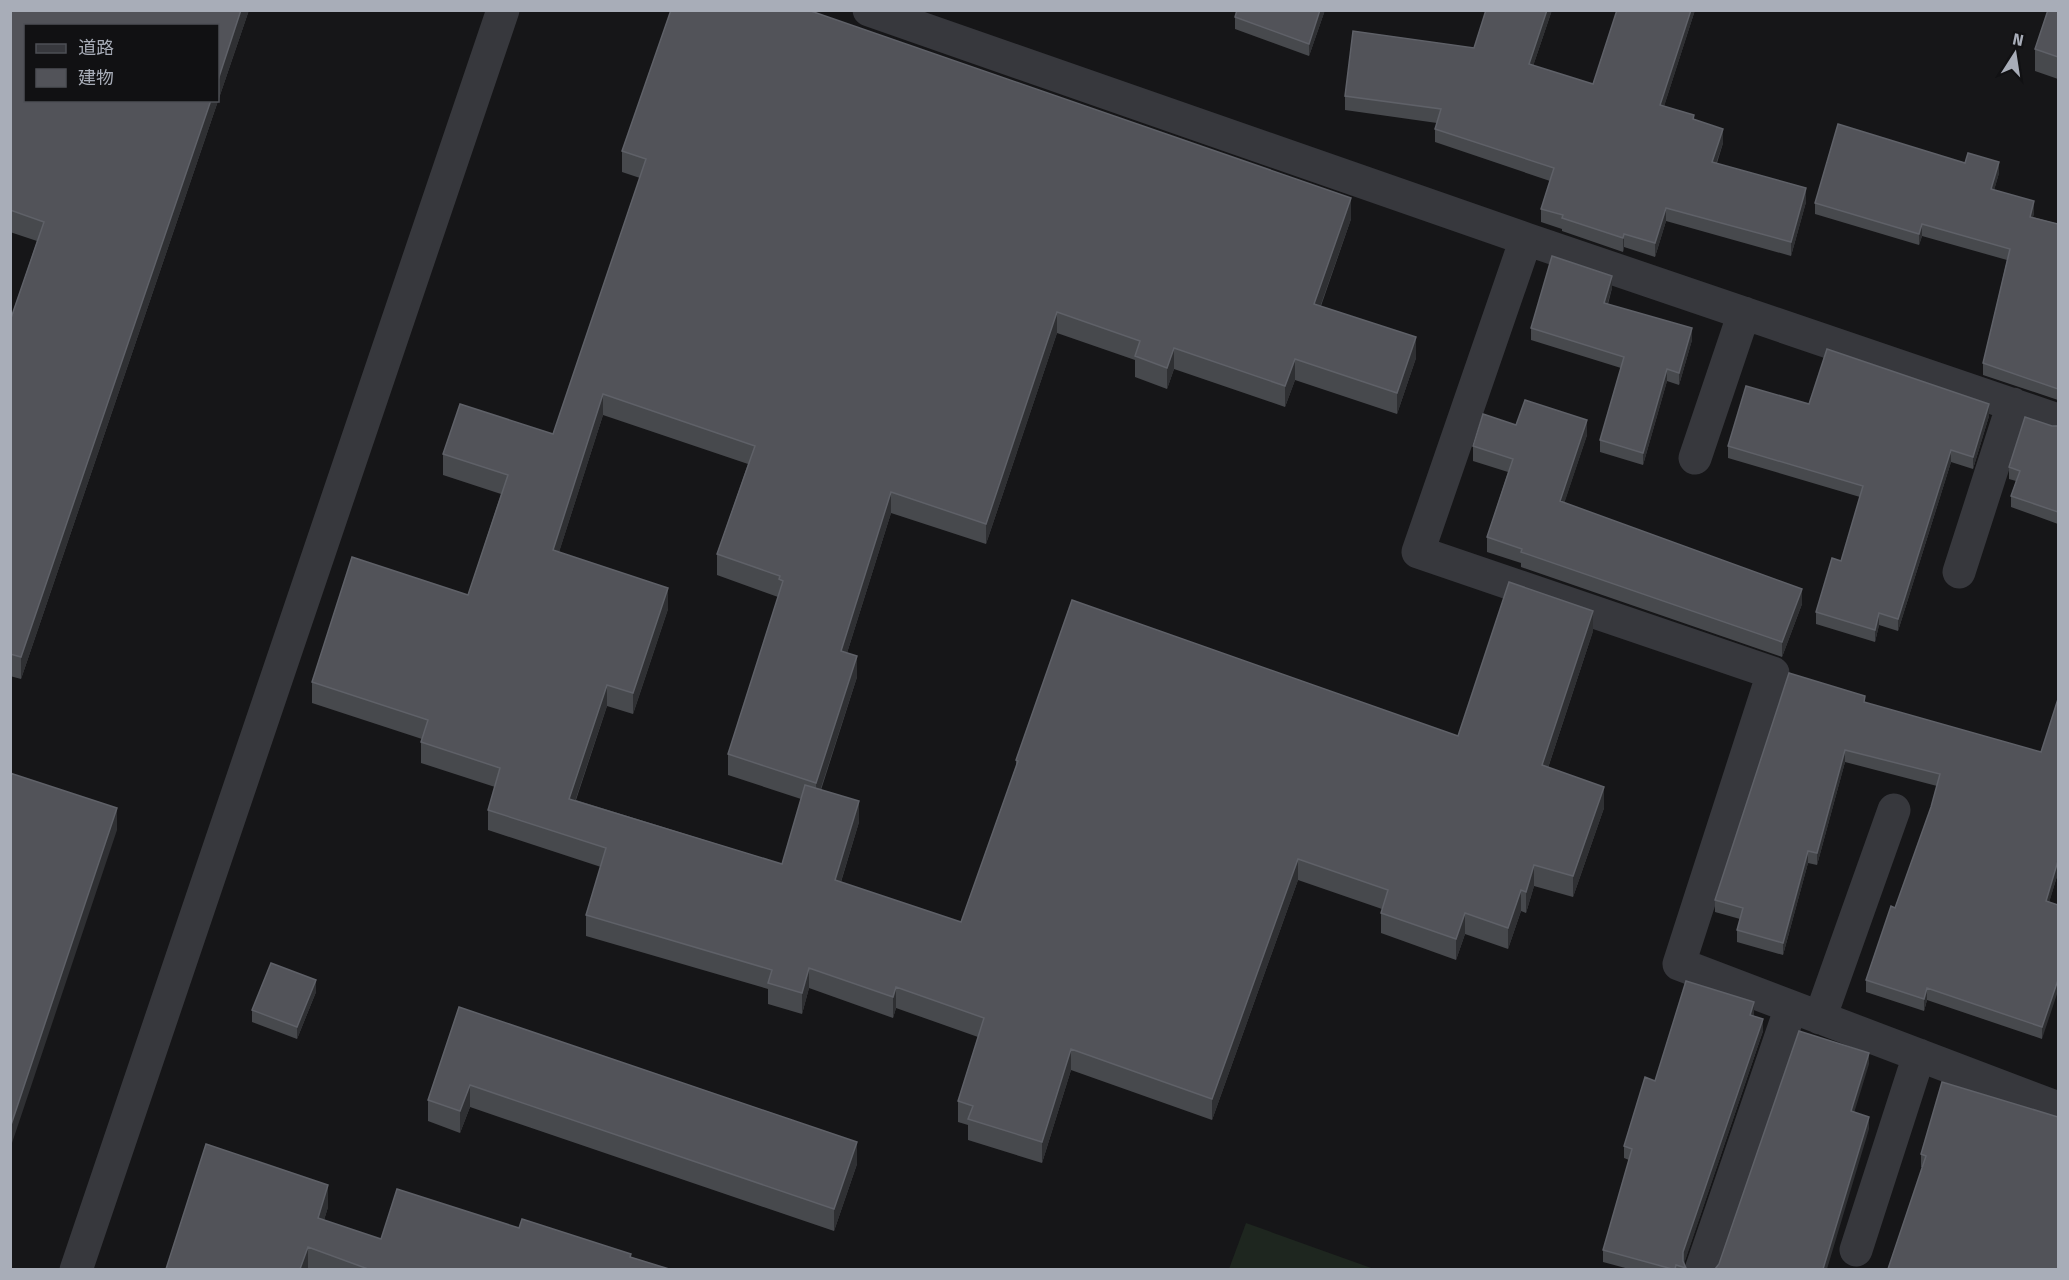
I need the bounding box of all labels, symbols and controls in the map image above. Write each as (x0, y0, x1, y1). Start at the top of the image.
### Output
legend (24, 24, 219, 102)
north arrow (1985, 24, 2045, 84)
text: N (2011, 29, 2025, 50)
text: 道路 (78, 37, 114, 59)
text: 建物 (78, 67, 114, 89)

